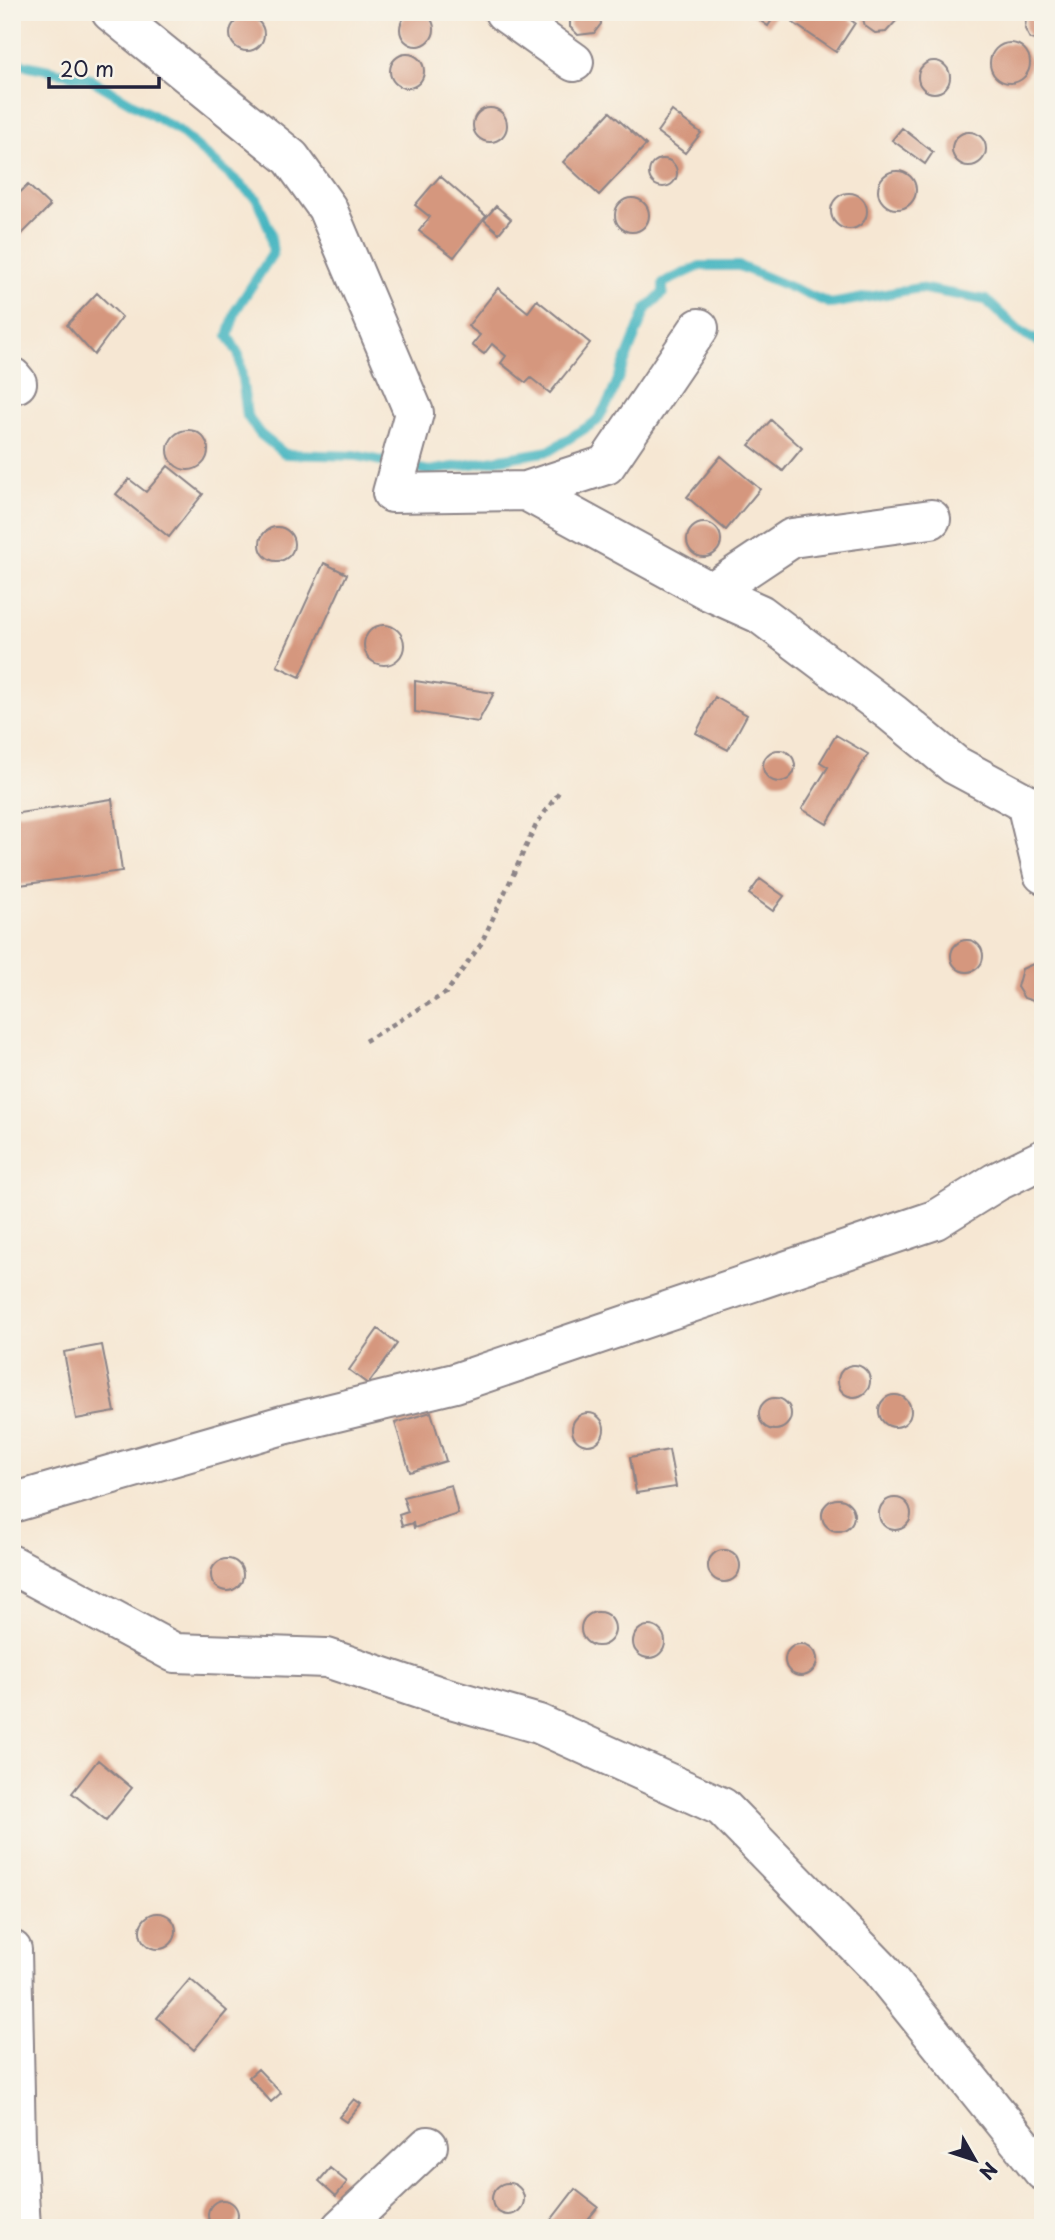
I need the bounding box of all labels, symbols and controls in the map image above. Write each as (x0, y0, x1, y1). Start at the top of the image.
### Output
scale bar (49, 46, 159, 90)
text: 20 m (60, 52, 114, 84)
north arrow (940, 2124, 1010, 2194)
text: N (973, 2157, 1005, 2186)

